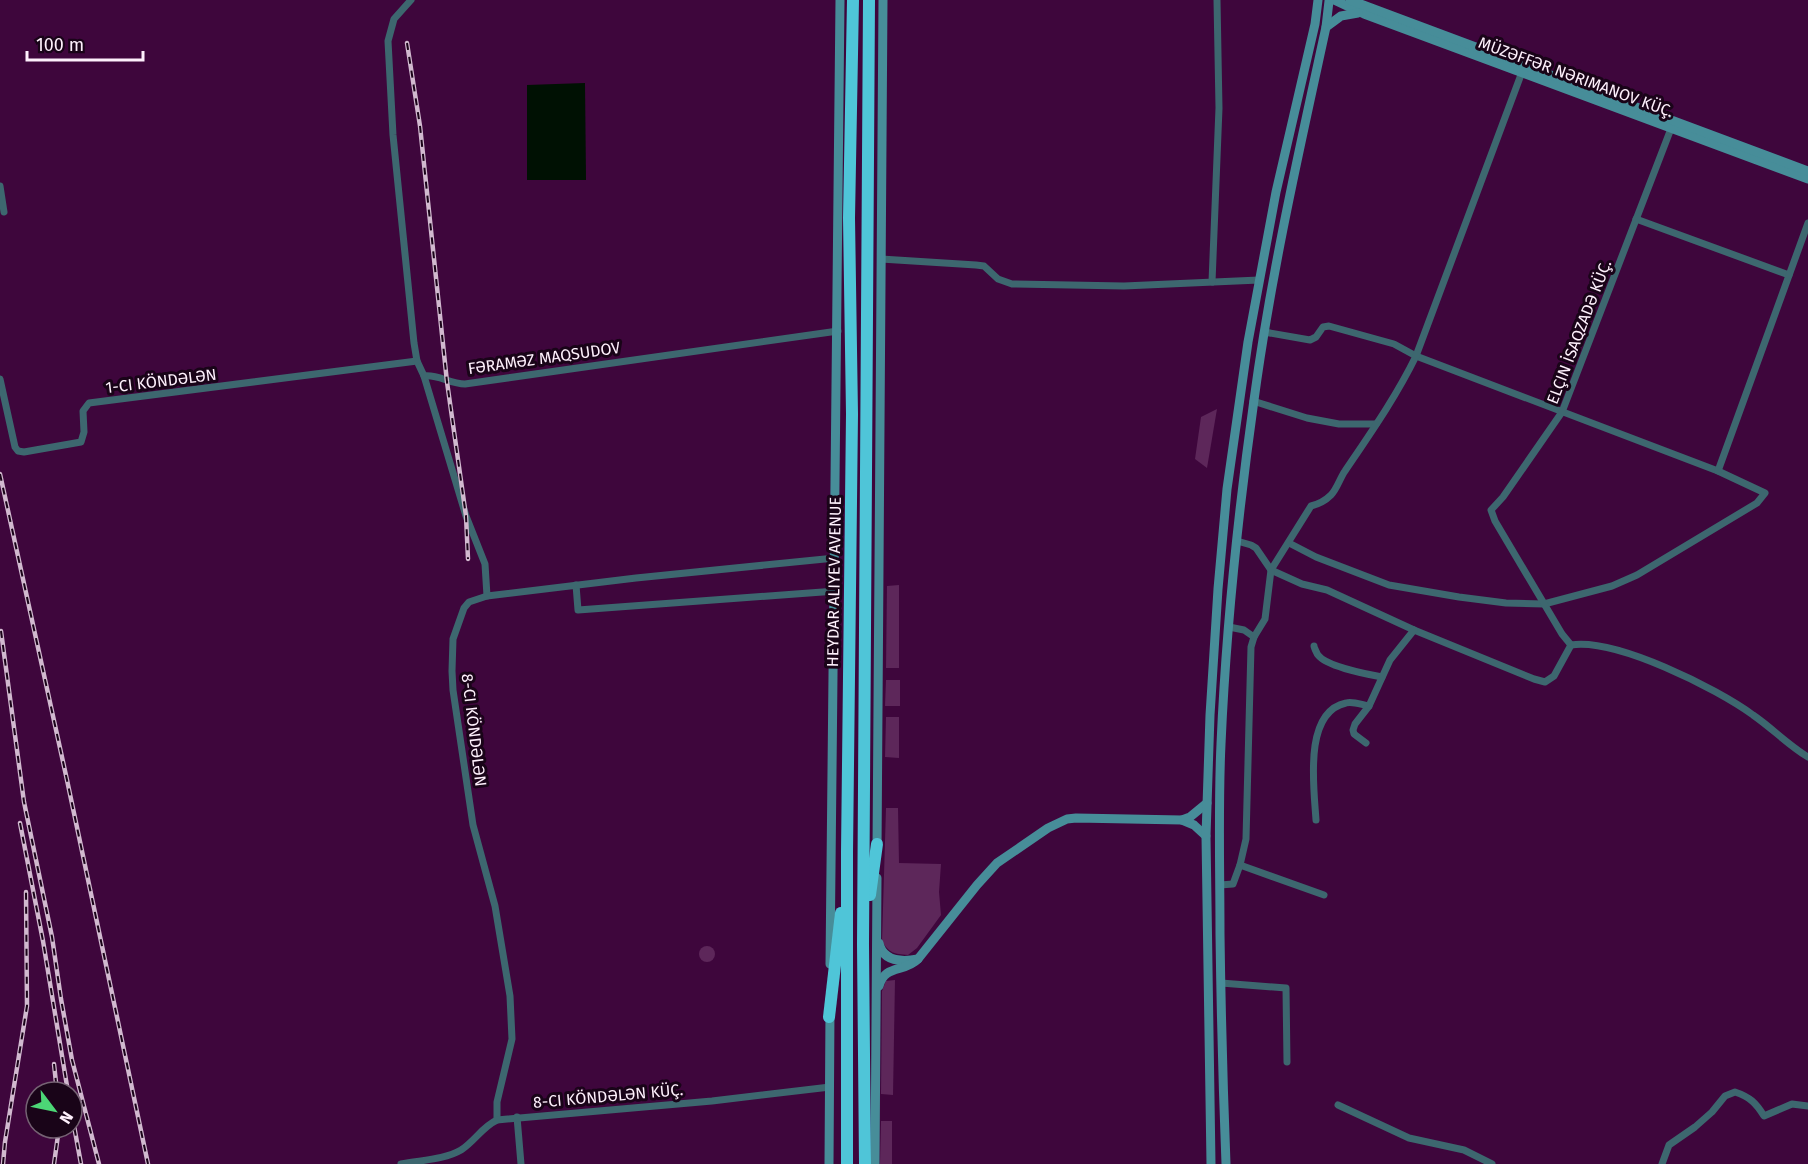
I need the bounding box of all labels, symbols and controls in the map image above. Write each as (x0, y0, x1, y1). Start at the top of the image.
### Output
scale bar (27, 24, 142, 62)
street label: MÜZƏFFƏR NƏRIMANOV KÜÇ. (1476, 33, 1676, 122)
text: 100 m (36, 34, 84, 56)
street label: ELÇIN İSAQZADƏ KÜÇ. (1542, 257, 1616, 407)
street label: FƏRAMƏZ MAQSUDOV (467, 338, 622, 378)
street label: 1-CI KÖNDƏLƏN (104, 365, 218, 397)
street label: HEYDAR ALIYEV AVENUE (823, 497, 845, 667)
street label: 8-CI KÖNDƏLƏN (458, 672, 490, 788)
north arrow (24, 1080, 84, 1140)
street label: 8-CI KÖNDƏLƏN KÜÇ. (532, 1080, 684, 1113)
text: N (55, 1108, 77, 1127)

